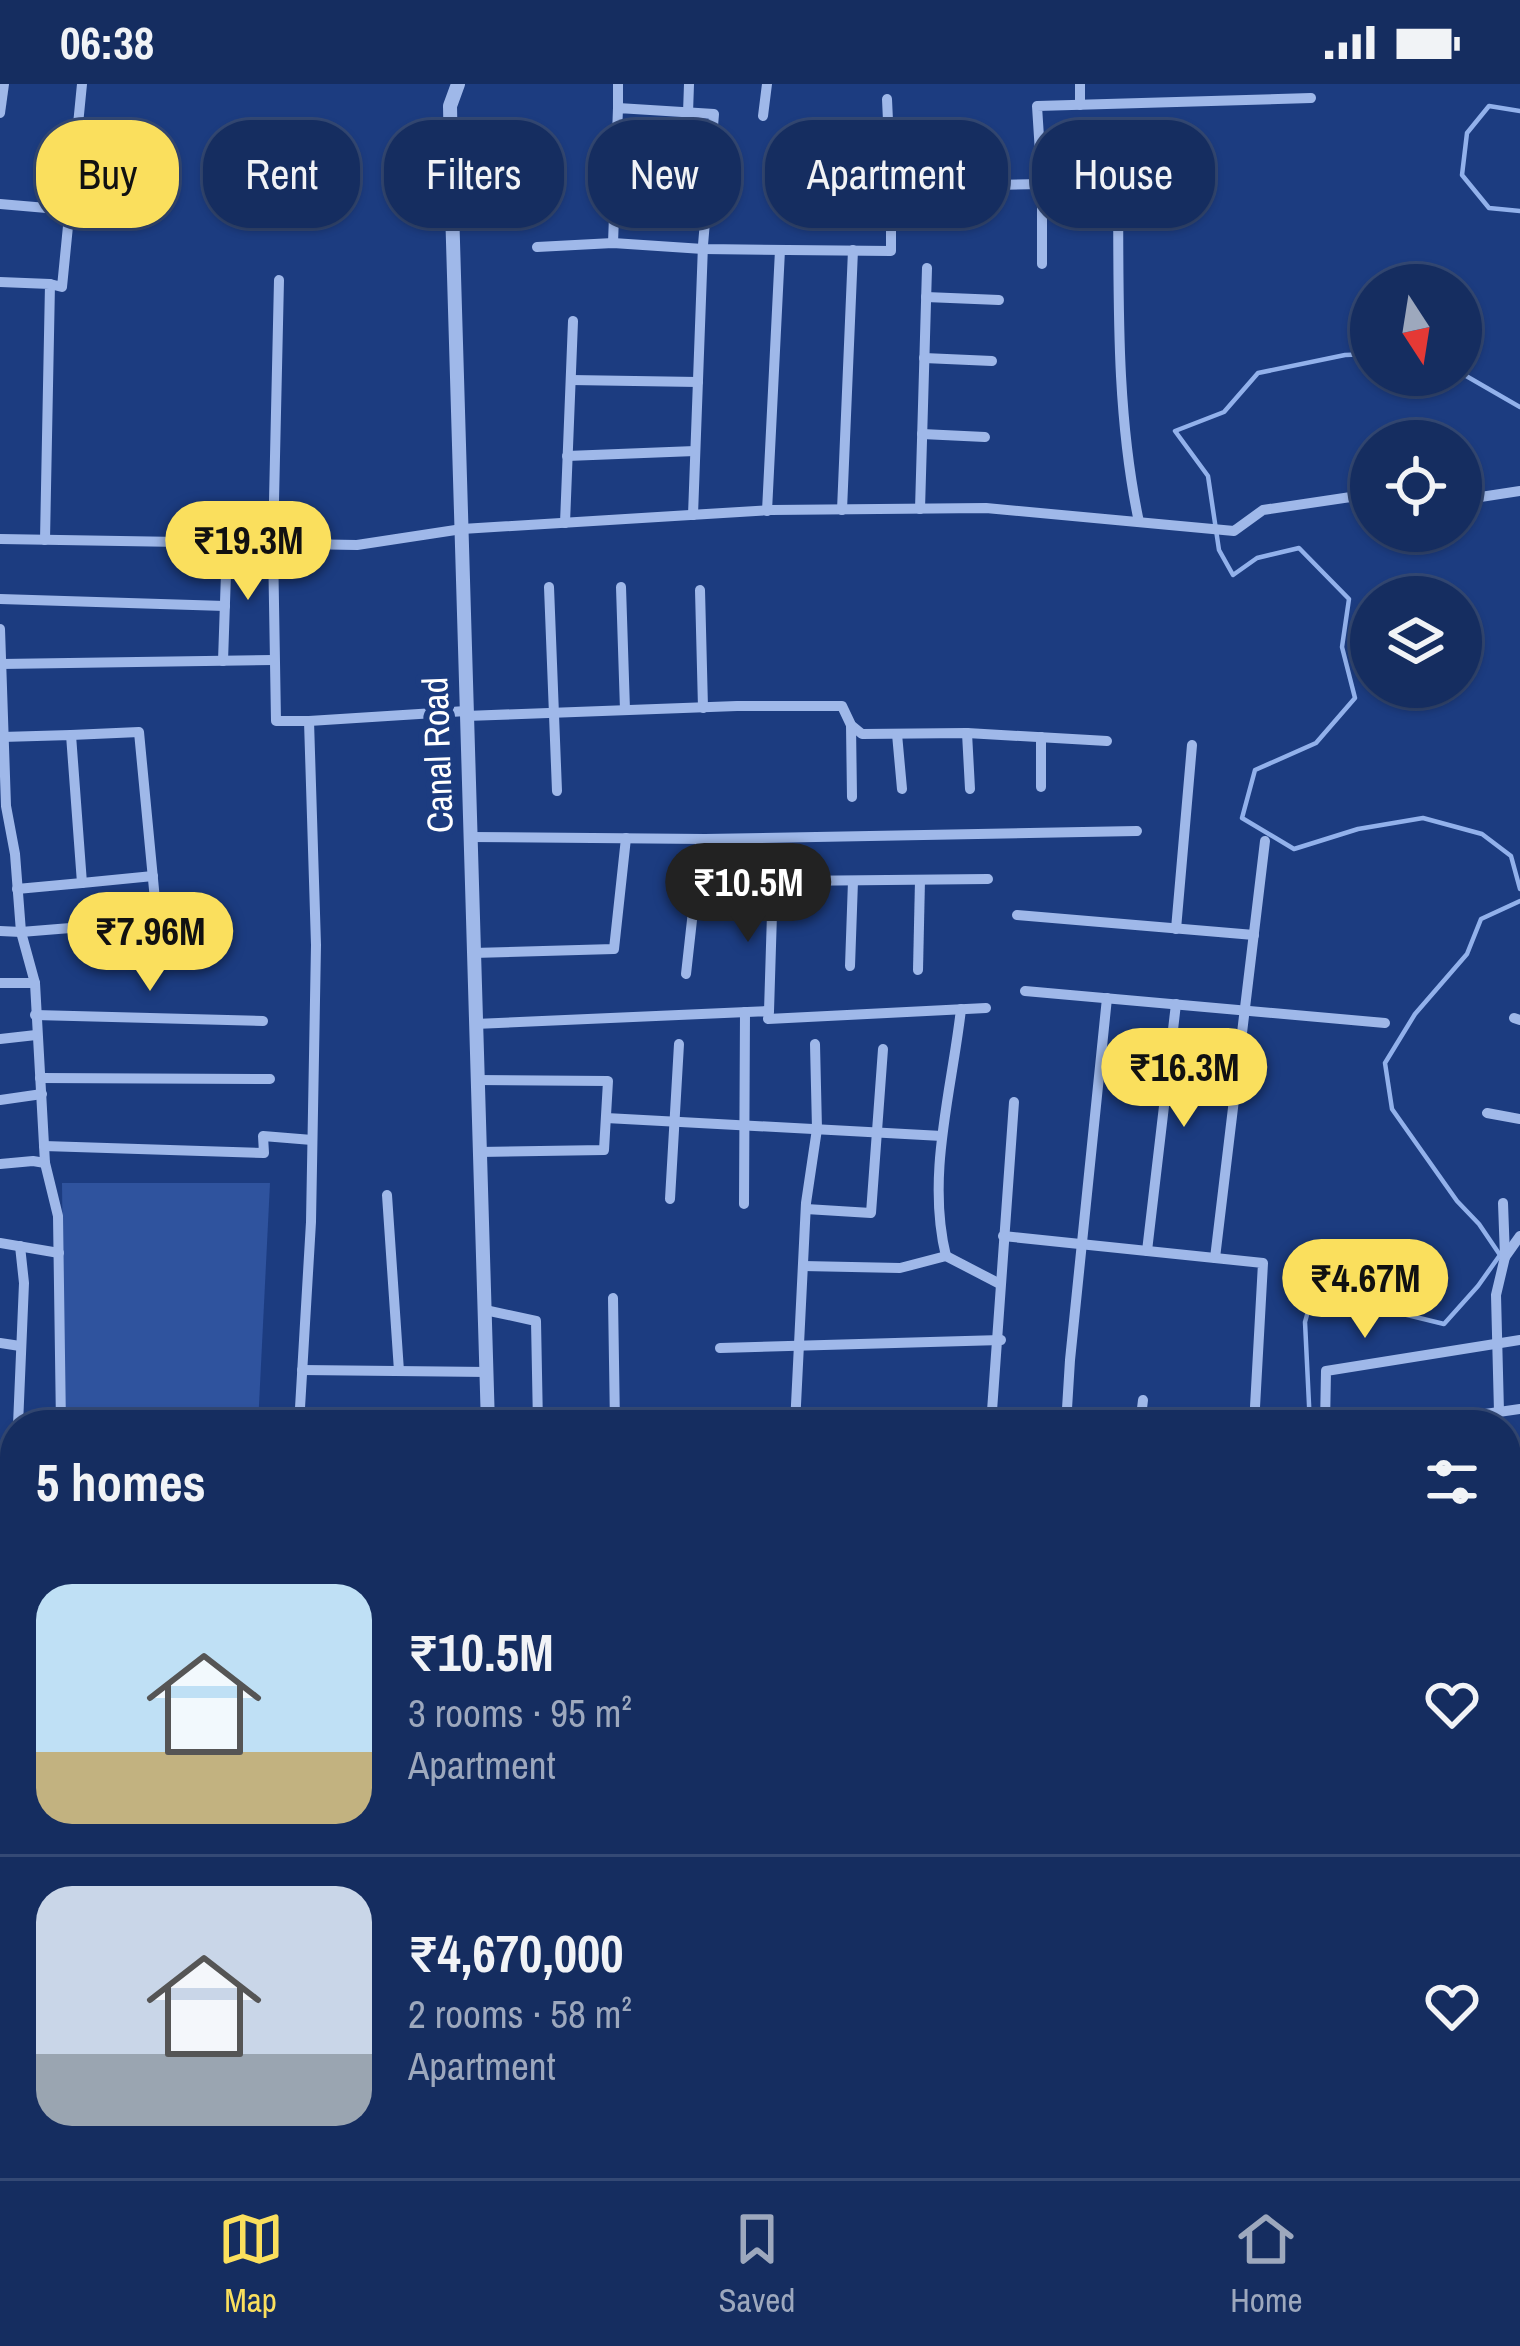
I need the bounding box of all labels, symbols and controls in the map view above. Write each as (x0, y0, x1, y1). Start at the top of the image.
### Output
text: 06:38 (60, 12, 154, 73)
chip: Buy (36, 120, 179, 228)
chip: Rent (203, 120, 360, 228)
chip: Filters (384, 120, 564, 228)
chip: New (588, 120, 741, 228)
chip: Apartment (765, 120, 1008, 228)
chip: House (1032, 120, 1215, 228)
north arrow (1350, 264, 1482, 396)
map controls (1350, 264, 1482, 708)
button: locate (1350, 420, 1482, 552)
pin: ₹19.3M (150, 501, 346, 603)
text: ₹19.3M (192, 514, 304, 566)
button: layers (1350, 576, 1482, 708)
street label: Canal Road (410, 676, 464, 834)
pin: ₹10.5M (650, 843, 846, 945)
text: ₹10.5M (692, 856, 804, 908)
pin: ₹7.96M (52, 892, 248, 994)
text: ₹7.96M (94, 905, 206, 957)
pin: ₹16.3M (1086, 1028, 1282, 1130)
text: ₹16.3M (1128, 1041, 1240, 1093)
pin: ₹4.67M (1267, 1239, 1463, 1341)
text: ₹4.67M (1309, 1252, 1421, 1304)
text: 5 homes (36, 1448, 206, 1517)
icon: filters (1419, 1449, 1485, 1515)
text: ₹10.5M (408, 1618, 554, 1687)
icon: home (132, 1632, 276, 1776)
icon: heart (1419, 1671, 1485, 1737)
text: 3 rooms · 95 m² (408, 1687, 632, 1739)
text: Apartment (408, 1739, 556, 1791)
text: ₹4,670,000 (408, 1919, 624, 1988)
icon: home (132, 1934, 276, 2078)
icon: heart (1419, 1973, 1485, 2039)
text: 2 rooms · 58 m² (408, 1988, 632, 2040)
text: Apartment (408, 2040, 556, 2092)
tab: Map (218, 2206, 284, 2322)
tab: Saved (719, 2206, 795, 2322)
tab: Home (1230, 2206, 1302, 2322)

